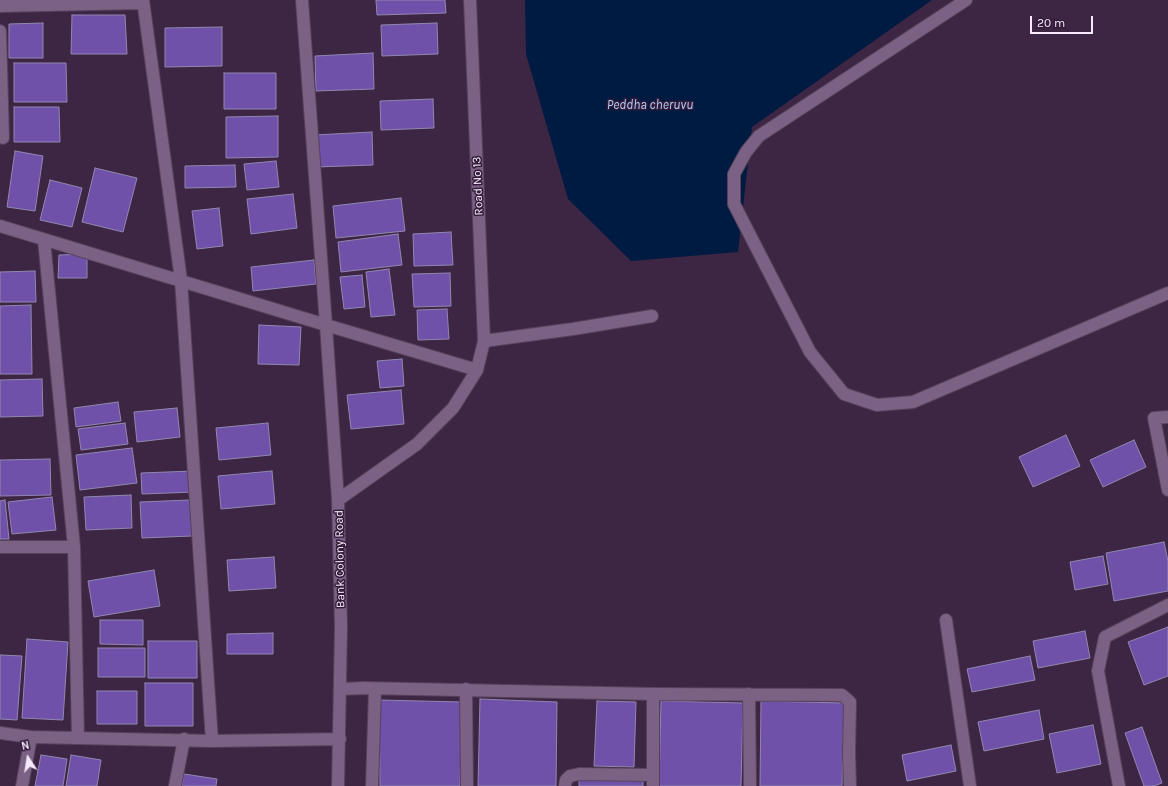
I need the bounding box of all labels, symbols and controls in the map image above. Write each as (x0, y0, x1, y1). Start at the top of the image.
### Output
scale bar (1032, 8, 1095, 34)
text: 20 m (1037, 16, 1065, 30)
water label: Peddha cheruvu (607, 97, 693, 113)
street label: Road No 13 (470, 156, 486, 216)
street label: Bank Colony Road (332, 510, 348, 608)
north arrow (8, 738, 48, 778)
text: N (20, 739, 31, 753)

